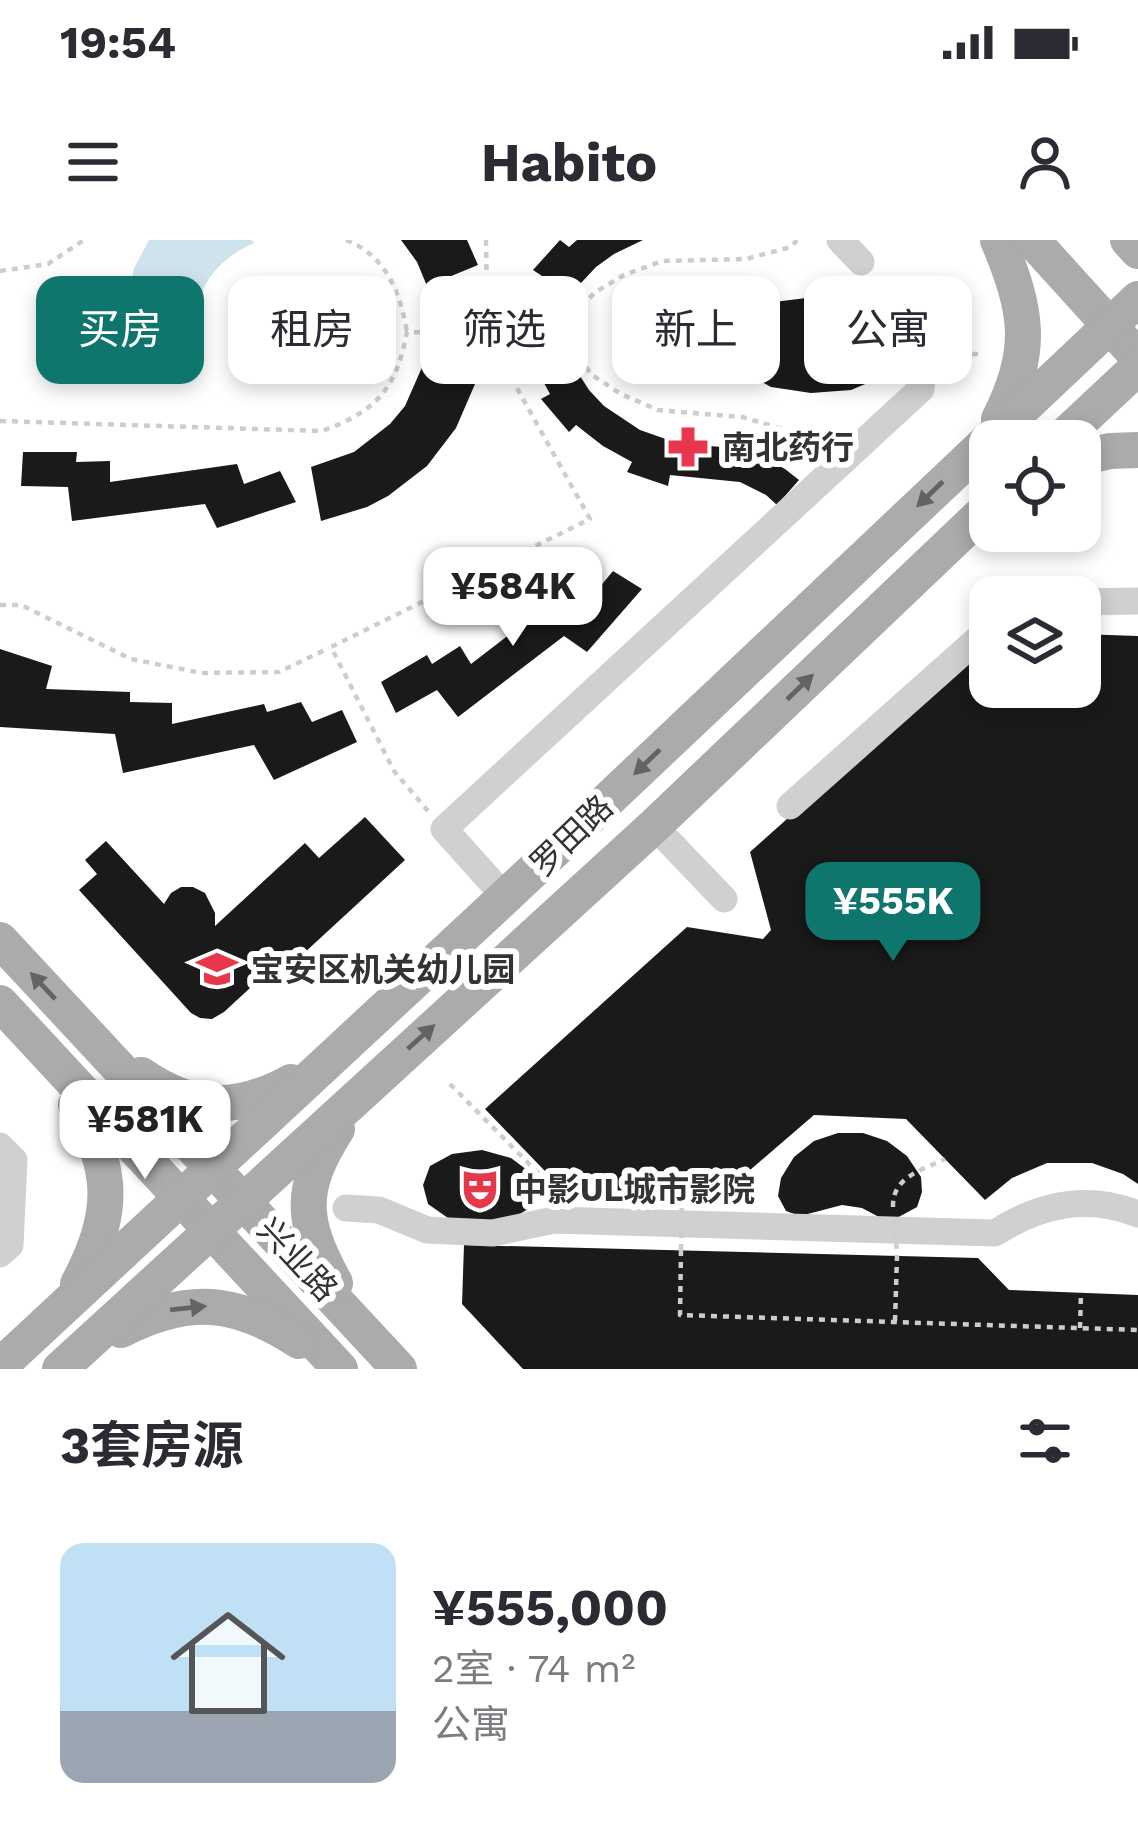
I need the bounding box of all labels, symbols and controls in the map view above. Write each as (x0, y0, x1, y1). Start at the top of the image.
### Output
text: 19:54 (60, 16, 176, 69)
icon: menu (60, 129, 126, 195)
icon: person (1012, 129, 1078, 195)
text: Habito (481, 131, 657, 194)
chip: 买房 (36, 276, 204, 384)
chip: 租房 (228, 276, 396, 384)
chip: 筛选 (420, 276, 588, 384)
chip: 新上 (612, 276, 780, 384)
chip: 公寓 (804, 276, 972, 384)
map controls (969, 420, 1101, 708)
button: locate (969, 420, 1101, 552)
pharmacy icon: 南北药行 (665, 424, 711, 470)
place label: 南北药行 (722, 428, 854, 467)
one-way arrow (916, 479, 945, 507)
pin: ¥584K (429, 547, 597, 649)
text: ¥584K (450, 563, 576, 608)
button: layers (969, 576, 1101, 708)
one-way arrow (785, 673, 814, 701)
one-way arrow (633, 748, 662, 776)
street label: 罗田路 (522, 787, 621, 884)
pin: ¥555K (809, 862, 977, 964)
text: ¥555K (832, 878, 954, 923)
school or university icon: 宝安区机关幼儿园 (194, 946, 240, 992)
place label: 宝安区机关幼儿园 (251, 950, 515, 989)
one-way arrow (29, 971, 57, 1000)
one-way arrow (407, 1024, 436, 1052)
pin: ¥581K (61, 1080, 229, 1182)
text: ¥581K (86, 1096, 204, 1141)
theatre icon: 中影UL城市影院 (457, 1166, 503, 1212)
place label: 中影UL城市影院 (514, 1170, 755, 1209)
street label: 兴业路 (250, 1210, 346, 1309)
one-way arrow (170, 1298, 207, 1317)
icon: filters (1012, 1408, 1078, 1474)
text: 3套房源 (60, 1416, 243, 1475)
text: ¥555,000 (432, 1578, 668, 1637)
icon: home (156, 1591, 300, 1735)
text: 2室 · 74 m² (432, 1646, 635, 1691)
text: 公寓 (432, 1702, 510, 1747)

